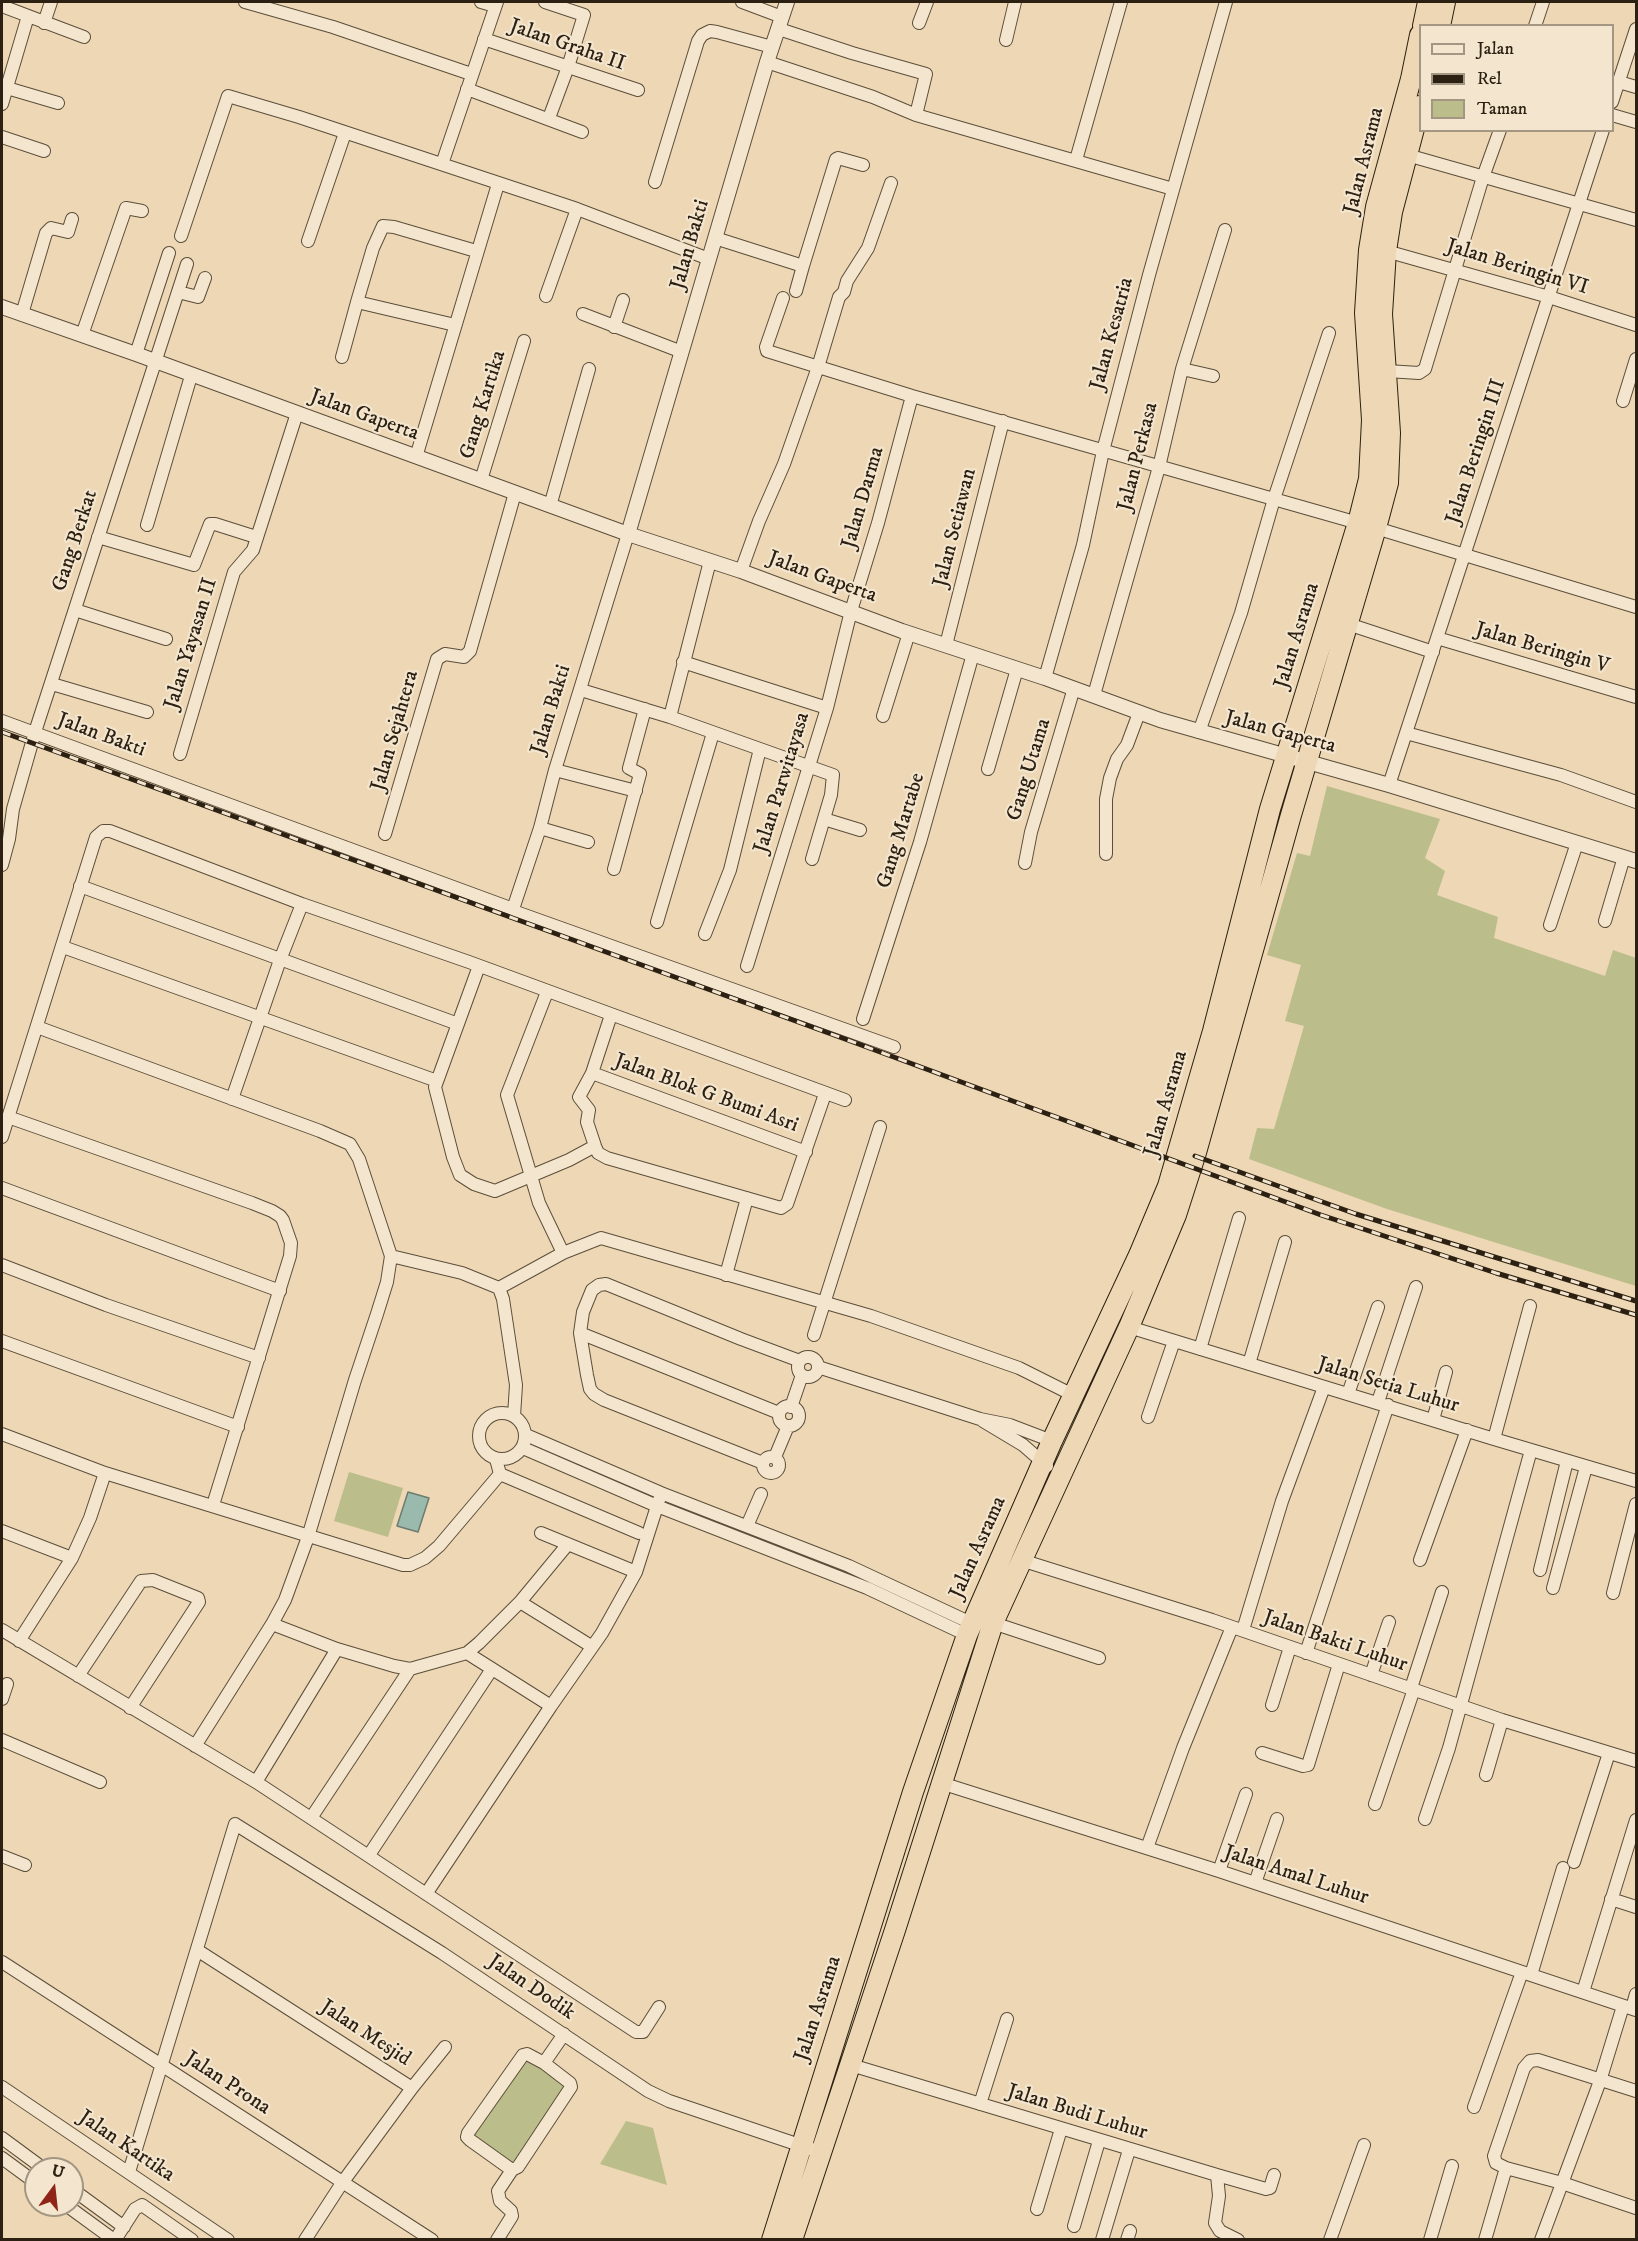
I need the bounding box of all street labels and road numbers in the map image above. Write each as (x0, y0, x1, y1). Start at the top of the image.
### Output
street label: Jalan Graha II (506, 14, 628, 78)
street label: Jalan Asrama (1340, 105, 1390, 217)
street label: Jalan Bakti (666, 197, 716, 293)
street label: Jalan Beringin VI (1443, 234, 1591, 302)
street label: Jalan Kesatria (1086, 275, 1140, 393)
street label: Gang Kartika (456, 348, 512, 462)
street label: Jalan Beringin III (1442, 376, 1512, 528)
street label: Jalan Gaperta (306, 385, 422, 447)
street label: Jalan Perkasa (1113, 400, 1165, 514)
street label: Jalan Darma (837, 444, 891, 552)
street label: Jalan Setiawan (929, 466, 983, 590)
street label: Gang Berkat (48, 487, 104, 595)
street label: Jalan Gaperta (764, 547, 880, 609)
street label: Jalan Yayasan II (160, 575, 224, 713)
street label: Jalan Asrama (1270, 580, 1326, 692)
street label: Jalan Beringin V (1472, 618, 1612, 680)
street label: Jalan Bakti (526, 662, 578, 758)
street label: Jalan Sejahtera (367, 668, 425, 794)
street label: Jalan Gaperta (1222, 706, 1338, 760)
street label: Jalan Bakti (53, 708, 149, 764)
street label: Jalan Parwitayasa (750, 710, 816, 856)
street label: Gang Utama (1003, 716, 1057, 824)
street label: Gang Martabe (872, 770, 932, 892)
street label: Jalan Asrama (1140, 1048, 1194, 1160)
street label: Jalan Blok G Bumi Asri (611, 1049, 801, 1139)
street label: Jalan Setia Luhur (1314, 1352, 1462, 1420)
street label: Jalan Asrama (945, 1493, 1013, 1603)
street label: Jalan Bakti Luhur (1260, 1606, 1410, 1678)
street label: Jalan Amal Luhur (1221, 1841, 1371, 1911)
street label: Jalan Dodik (483, 1950, 579, 2026)
street label: Jalan Asrama (790, 1953, 848, 2065)
street label: Jalan Mesjid (315, 1995, 415, 2073)
street label: Jalan Prona (179, 2047, 275, 2121)
street label: Jalan Budi Luhur (1004, 2080, 1150, 2146)
street label: Jalan Kartika (73, 2106, 179, 2188)

